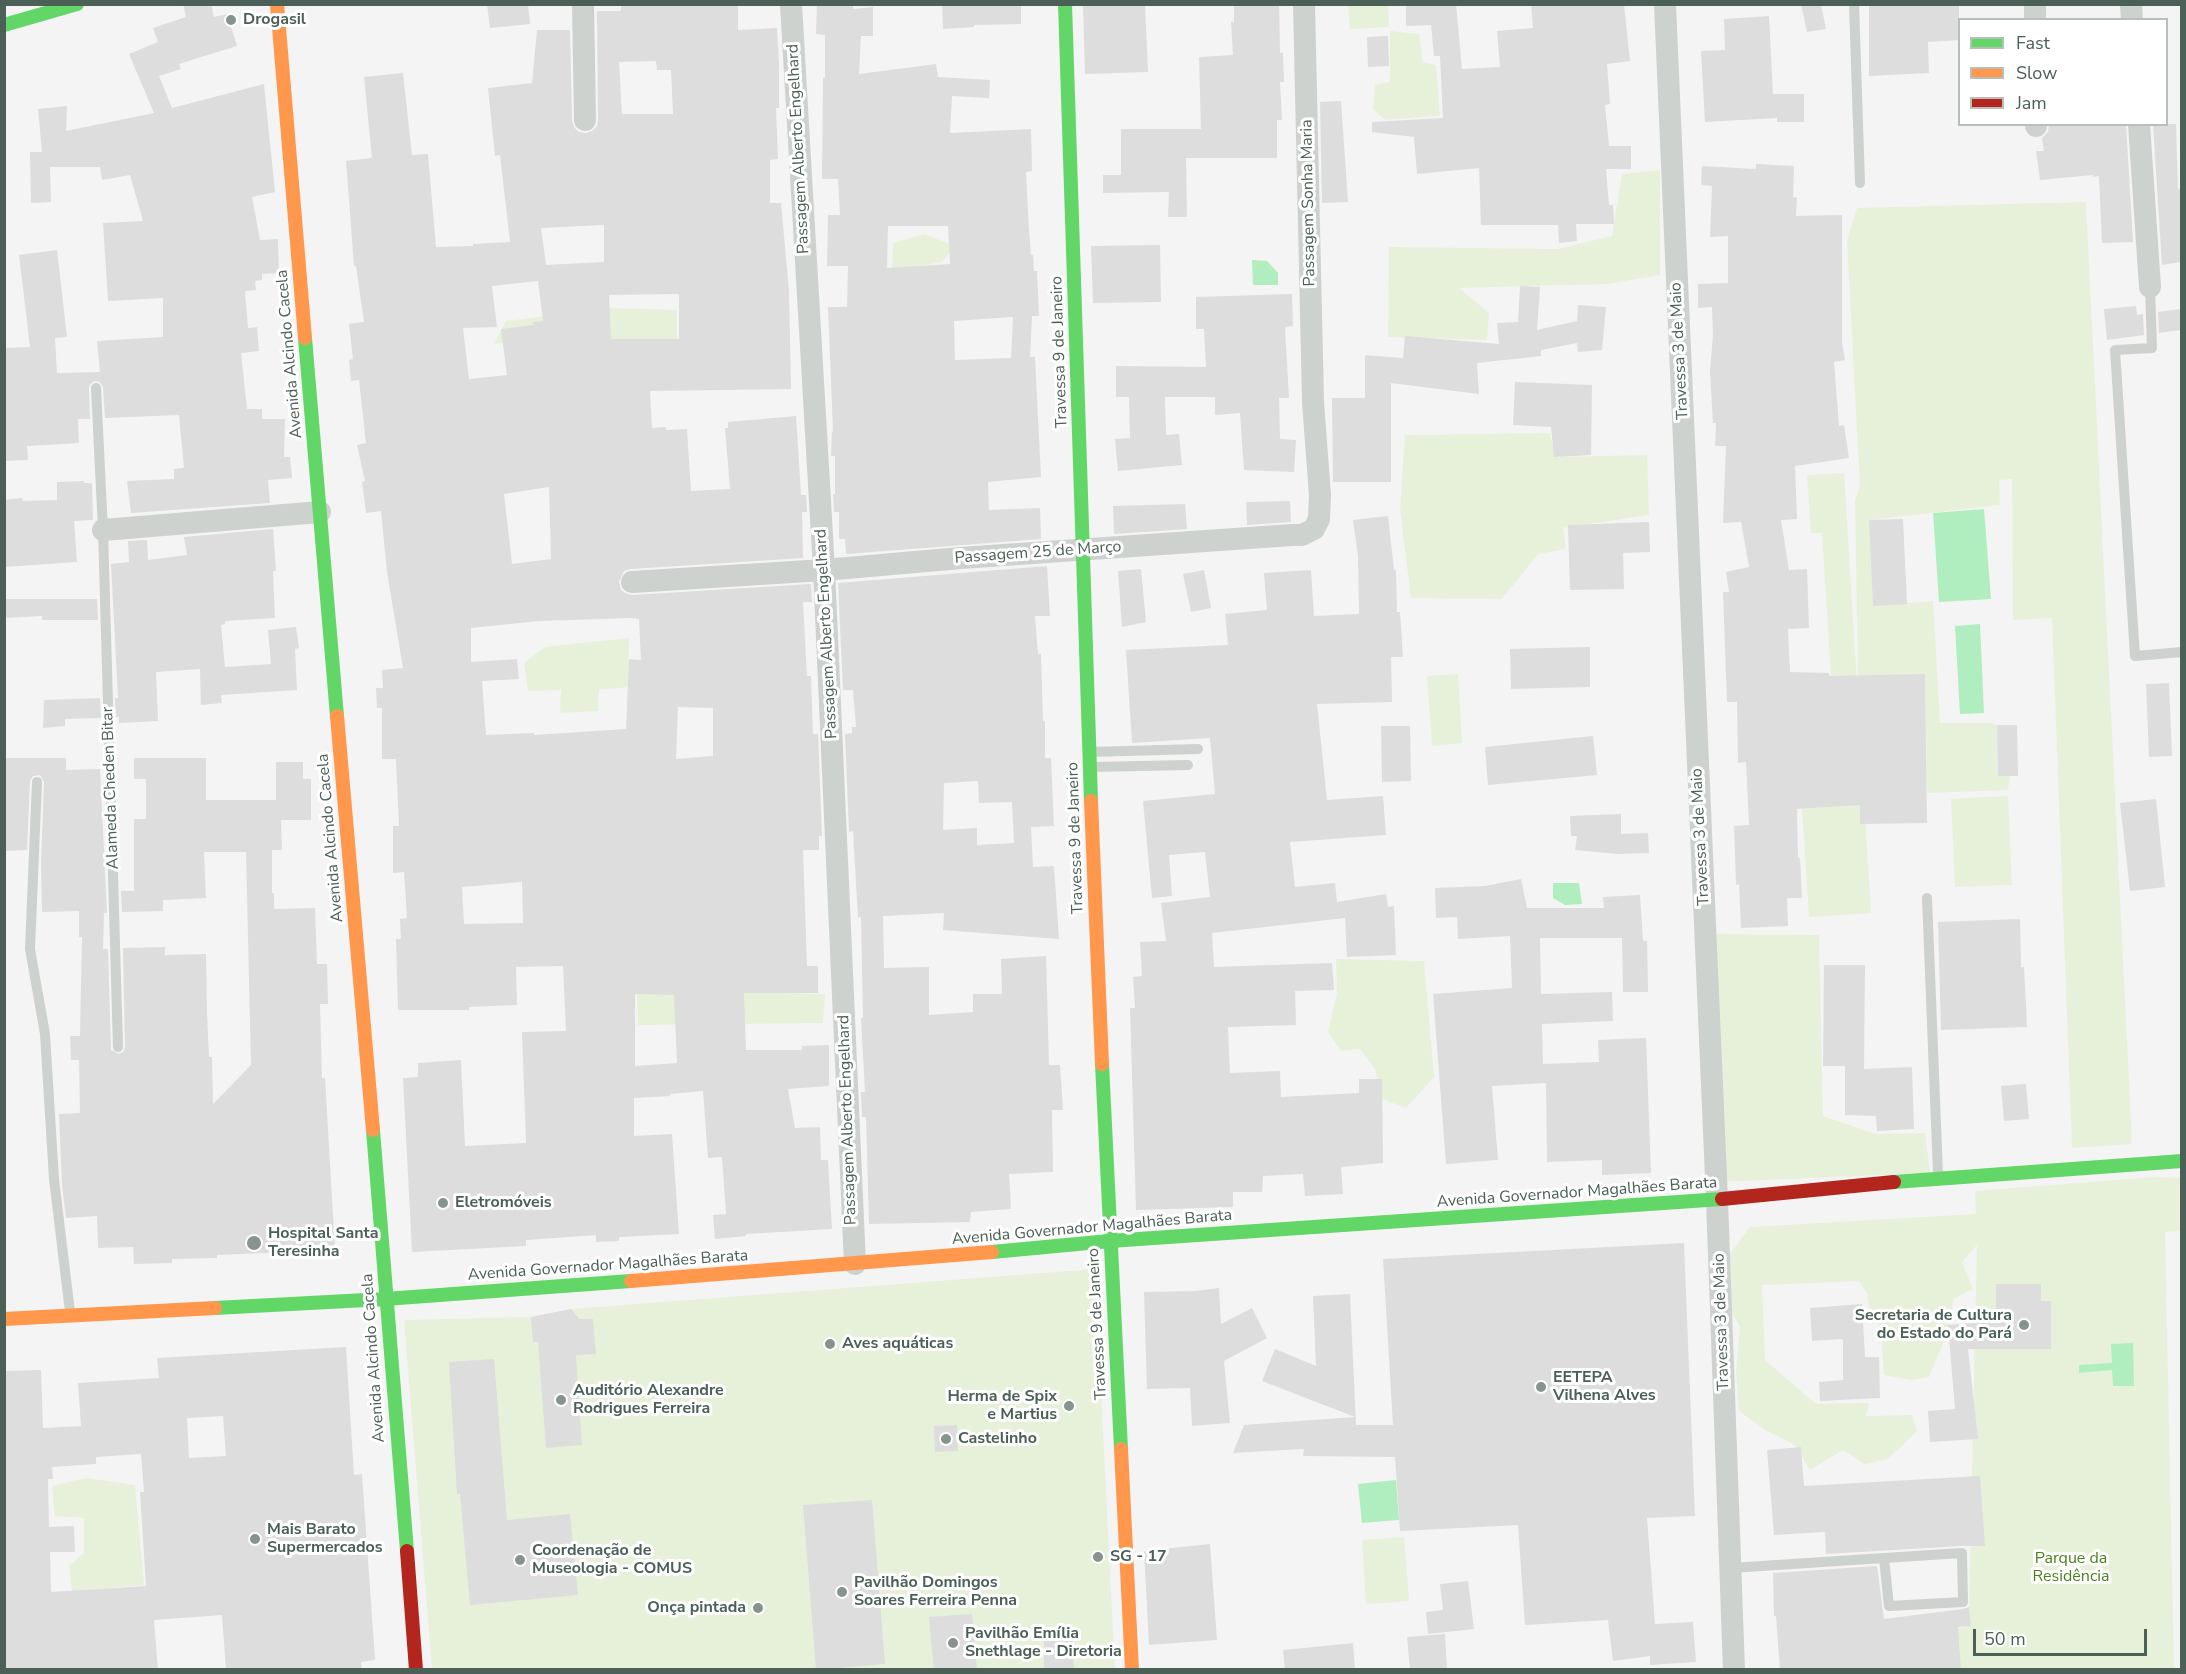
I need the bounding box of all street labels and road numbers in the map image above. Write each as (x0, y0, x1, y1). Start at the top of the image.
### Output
street label: Passagem Alberto Engelhard (784, 44, 814, 254)
street label: Passagem Sonha Maria (1298, 119, 1320, 287)
street label: Avenida Alcindo Cacela (273, 269, 307, 439)
street label: Travessa 9 de Janeiro (1048, 276, 1072, 428)
street label: Travessa 3 de Maio (1667, 282, 1693, 420)
street label: Passagem Alberto Engelhard (812, 529, 842, 739)
street label: Passagem 25 de Março (954, 538, 1122, 568)
street label: Alameda Cheden Bitar (99, 706, 123, 870)
street label: Avenida Alcindo Cacela (314, 753, 348, 923)
street label: Travessa 9 de Janeiro (1064, 762, 1088, 914)
street label: Travessa 3 de Maio (1688, 768, 1714, 906)
street label: Passagem Alberto Engelhard (835, 1015, 861, 1225)
street label: Avenida Governador Magalhães Barata (1436, 1174, 1718, 1212)
street label: Avenida Governador Magalhães Barata (951, 1206, 1233, 1250)
street label: Avenida Governador Magalhães Barata (467, 1247, 749, 1285)
street label: Travessa 9 de Janeiro (1084, 1247, 1112, 1401)
street label: Travessa 3 de Maio (1710, 1253, 1734, 1391)
street label: Avenida Alcindo Cacela (359, 1273, 389, 1443)

